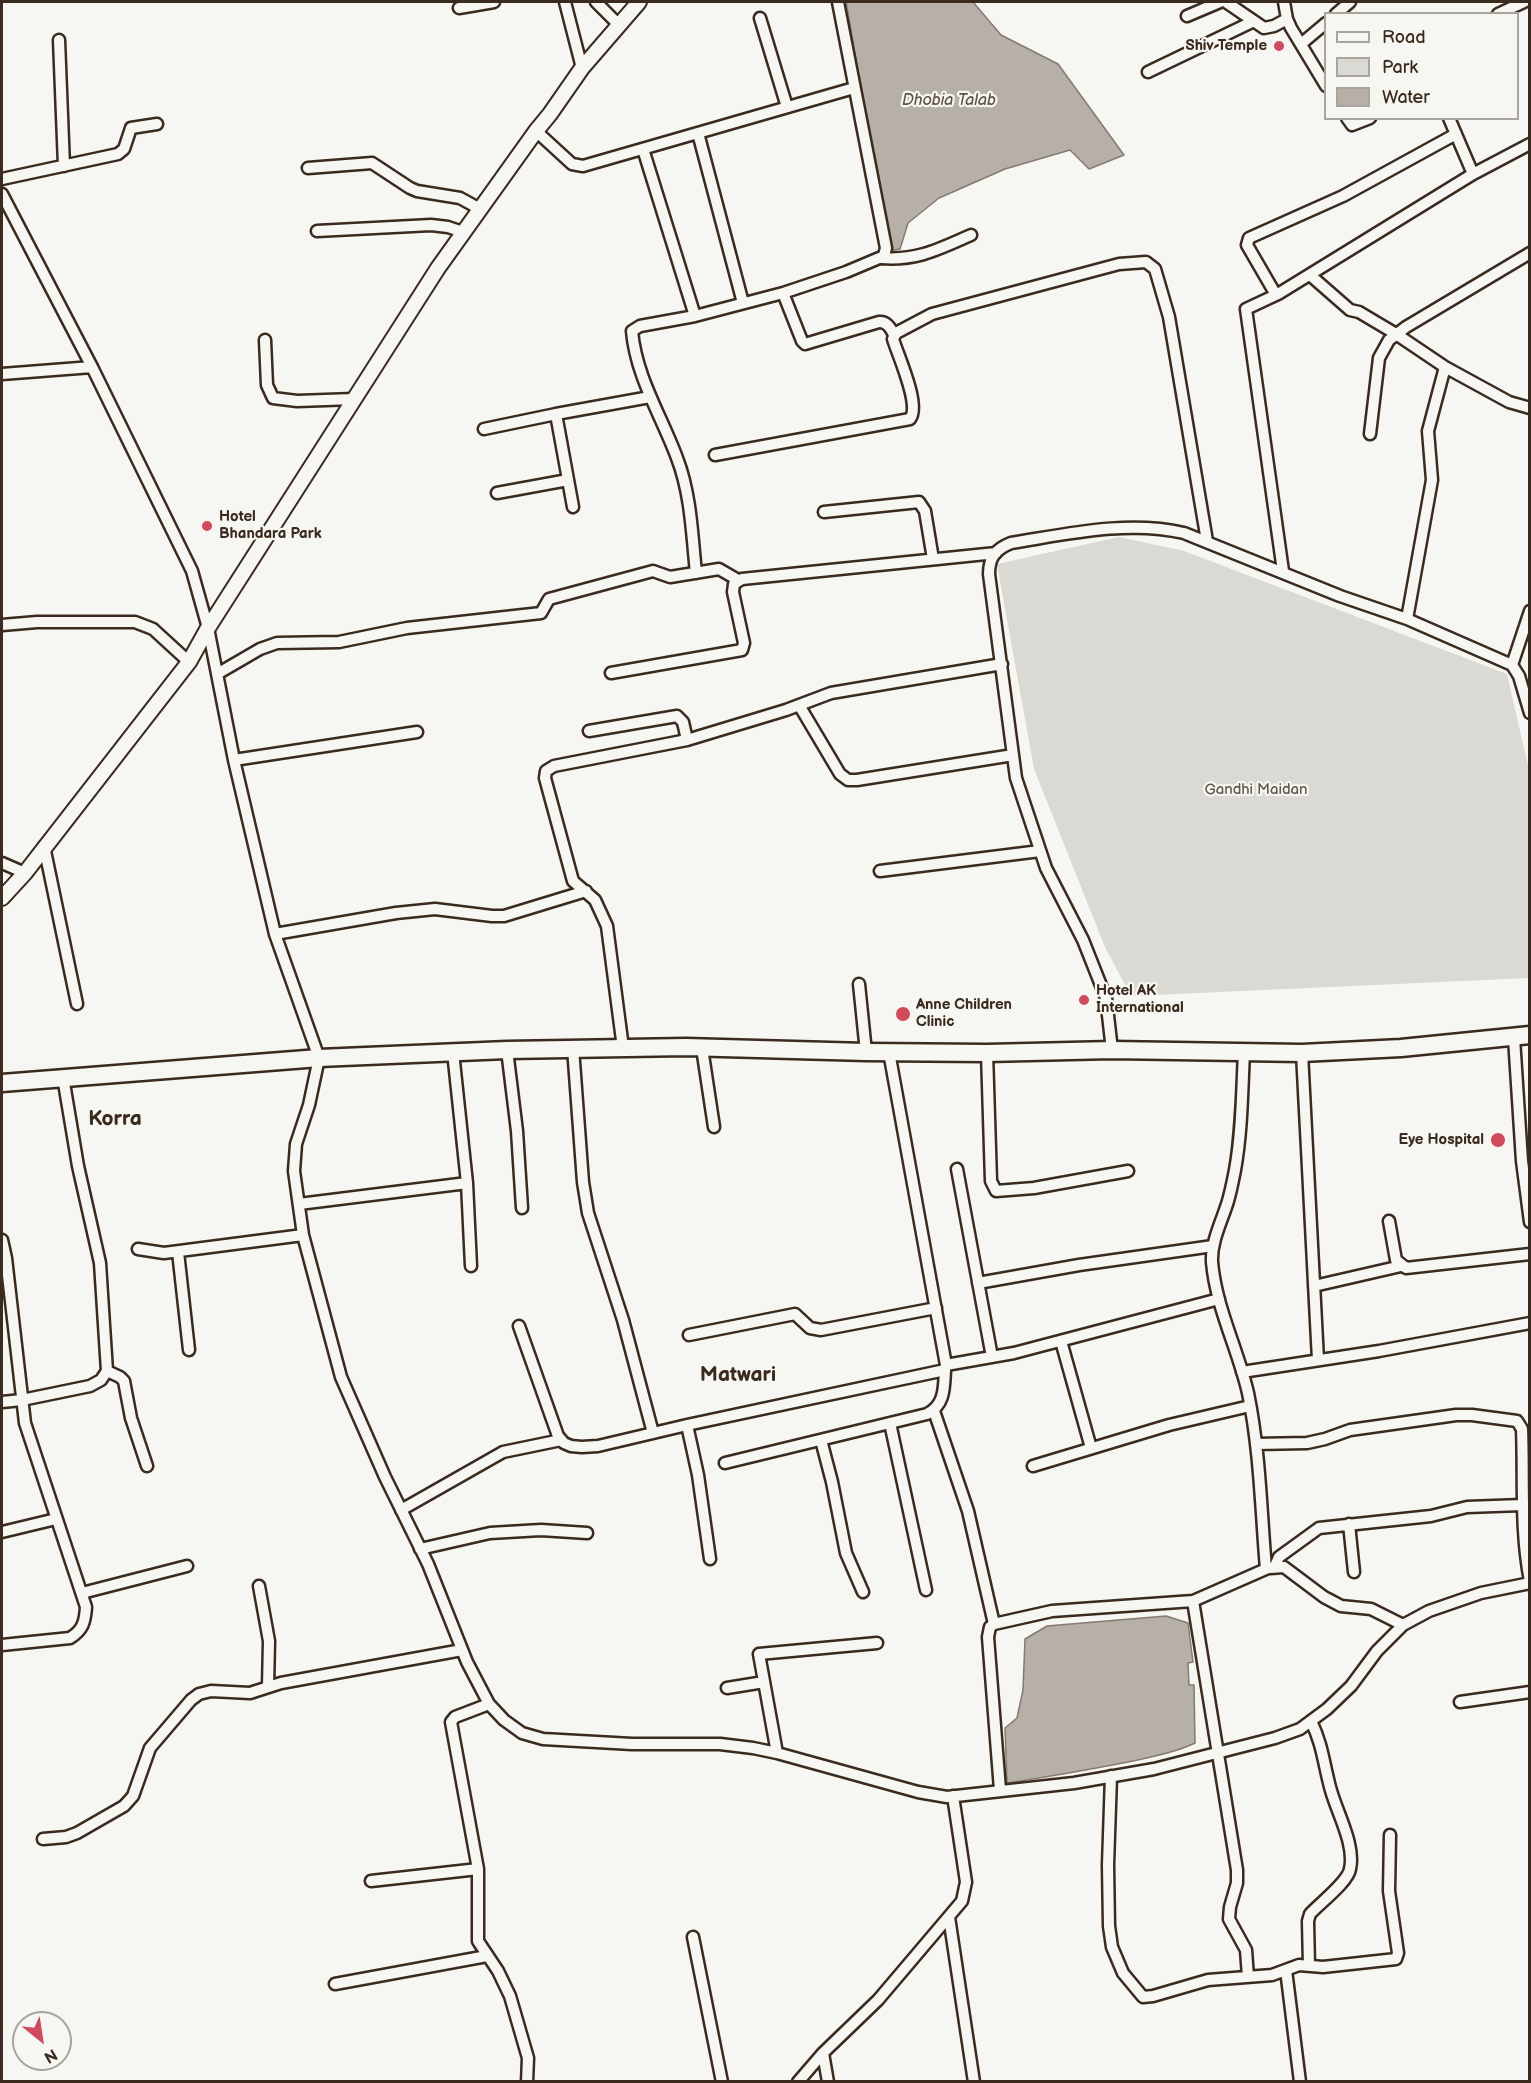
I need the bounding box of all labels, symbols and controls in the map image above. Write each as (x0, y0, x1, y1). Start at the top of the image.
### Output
legend (1324, 12, 1519, 120)
text: Road (1382, 27, 1426, 48)
place label: Shiv Temple (1186, 37, 1267, 55)
marker: Shiv Temple (1272, 39, 1286, 53)
text: Park (1382, 57, 1418, 78)
text: Water (1382, 87, 1430, 108)
water label: Dhobia Talab (902, 91, 996, 111)
place label: Hotel Bhandara Park (219, 508, 322, 543)
marker: Hotel Bhandara Park (200, 519, 214, 533)
park label: Gandhi Maidan (1204, 781, 1308, 799)
place label: Hotel AK International (1096, 982, 1184, 1017)
marker: Hotel AK International (1077, 993, 1091, 1007)
place label: Anne Children Clinic (916, 996, 1012, 1031)
marker: Anne Children Clinic (894, 1005, 912, 1023)
district label: Korra (88, 1107, 142, 1133)
place label: Eye Hospital (1398, 1131, 1484, 1149)
marker: Eye Hospital (1489, 1131, 1507, 1149)
district label: Matwari (700, 1363, 776, 1389)
north arrow (12, 2011, 72, 2071)
text: N (40, 2044, 60, 2067)

